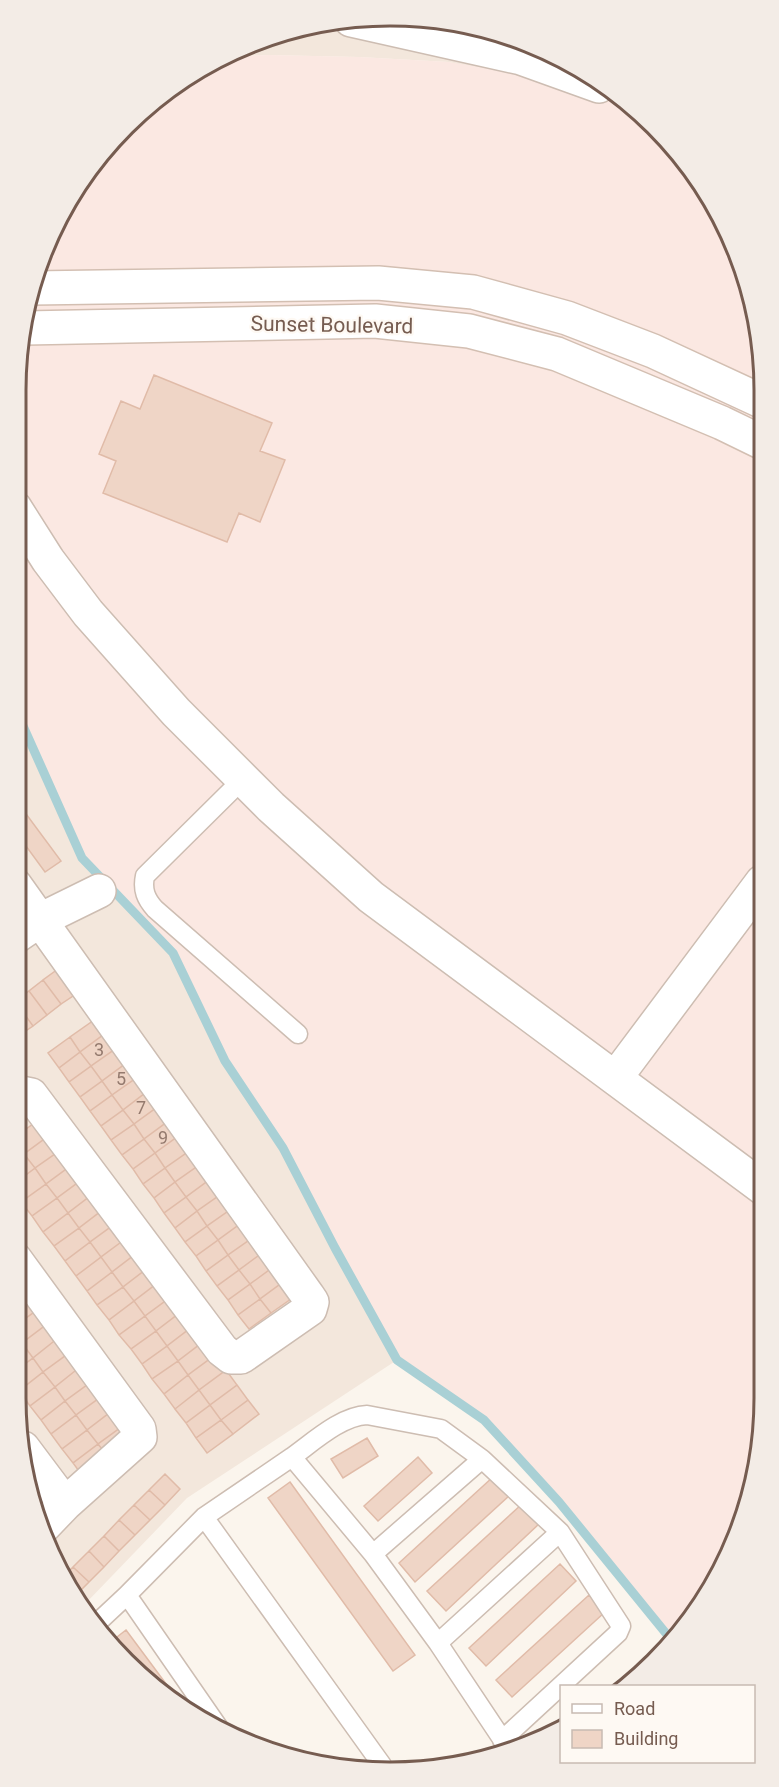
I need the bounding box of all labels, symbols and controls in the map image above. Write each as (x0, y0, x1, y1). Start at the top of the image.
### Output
street label: Sunset Boulevard (250, 312, 414, 338)
house number: 3 (94, 1039, 104, 1060)
house number: 5 (116, 1068, 126, 1089)
house number: 7 (136, 1097, 146, 1118)
house number: 9 (158, 1127, 168, 1148)
legend (560, 1685, 755, 1763)
text: Road (614, 1698, 655, 1719)
text: Building (614, 1728, 678, 1749)

